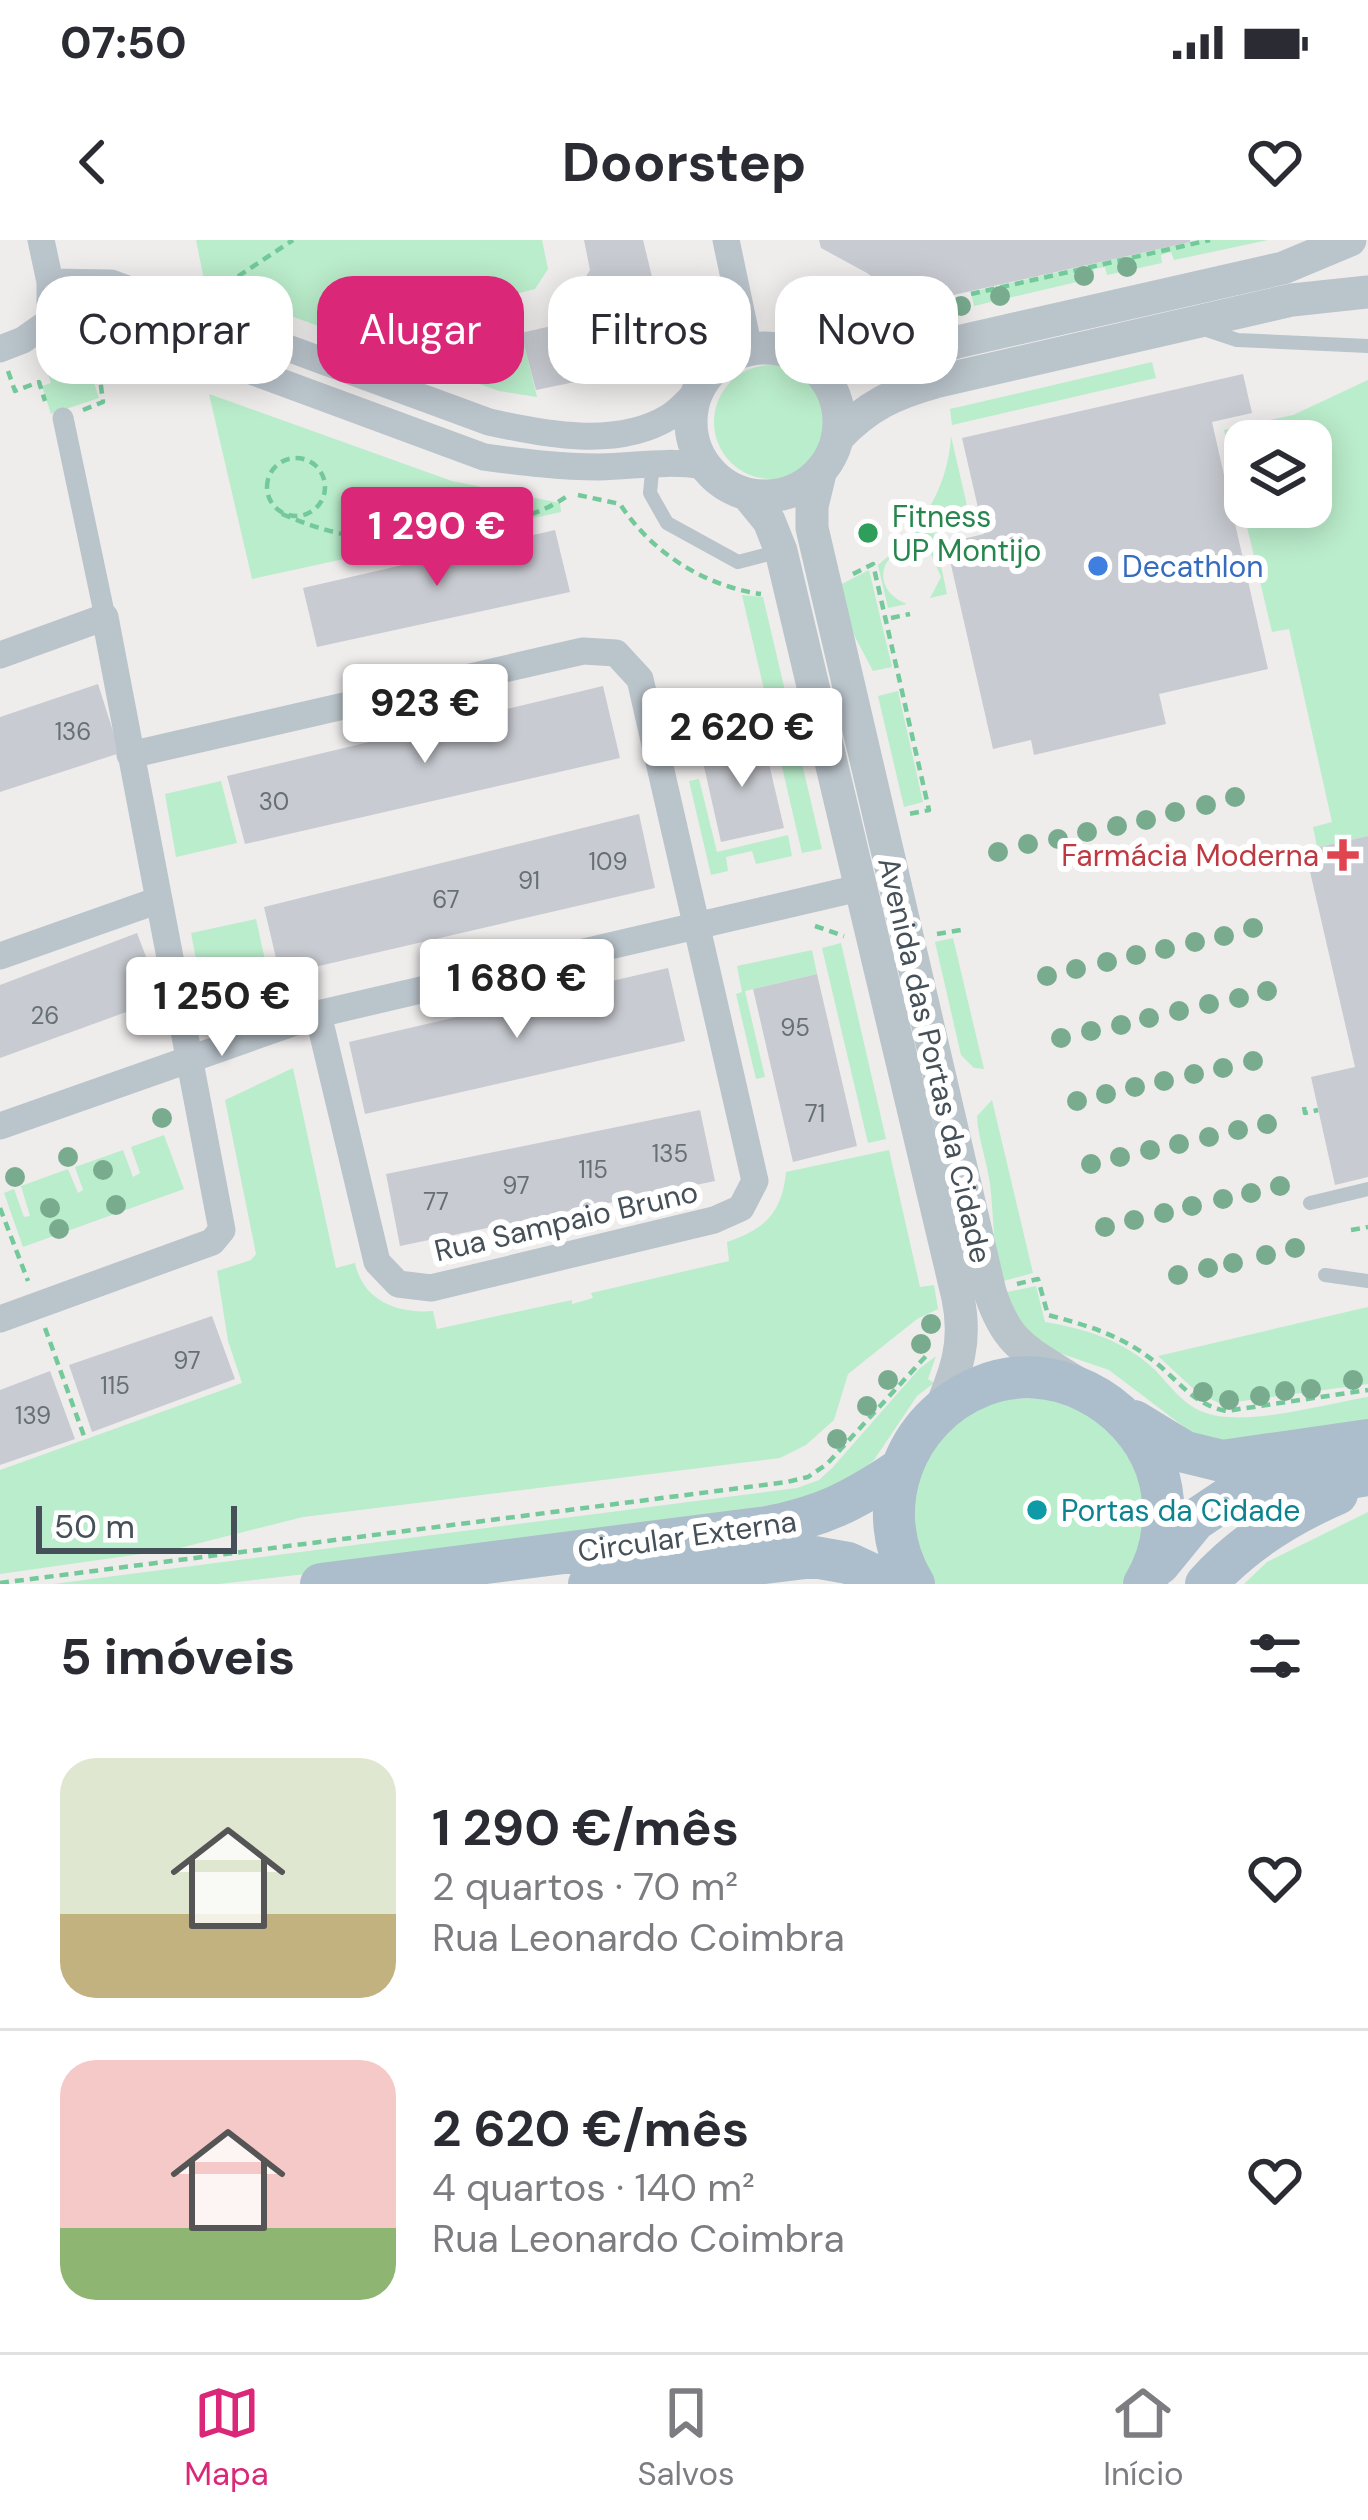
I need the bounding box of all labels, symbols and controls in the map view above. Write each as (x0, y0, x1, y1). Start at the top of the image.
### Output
text: 07:50 (60, 13, 187, 72)
text: Doorstep (562, 127, 806, 198)
icon: back (60, 129, 126, 195)
icon: heart (1242, 129, 1308, 195)
chip: Comprar (36, 276, 293, 384)
chip: Alugar (317, 276, 524, 384)
chip: Filtros (548, 276, 751, 384)
chip: Novo (775, 276, 958, 384)
map controls (1224, 420, 1332, 528)
button: layers (1224, 420, 1332, 528)
pin: 1 290 € (326, 487, 548, 589)
place label: Fitness UP Montijo (892, 497, 1041, 570)
text: 1 290 € (368, 500, 506, 551)
marker: Fitness UP Montijo (855, 520, 881, 546)
place label: Decathlon (1122, 547, 1263, 586)
marker: Decathlon (1085, 553, 1111, 579)
pin: 923 € (341, 664, 509, 766)
text: 923 € (370, 677, 480, 728)
pin: 2 620 € (631, 688, 853, 790)
text: 2 620 € (669, 701, 815, 752)
house number: 136 (55, 716, 91, 747)
house number: 30 (259, 786, 289, 817)
place label: Farmácia Moderna (1061, 836, 1319, 875)
marker: Farmácia Moderna (1330, 842, 1356, 868)
house number: 109 (589, 846, 627, 877)
street label: Avenida das Portas da Cidade (869, 853, 1001, 1267)
house number: 91 (518, 865, 540, 896)
house number: 67 (432, 884, 460, 915)
pin: 1 680 € (406, 939, 628, 1041)
text: 1 680 € (447, 952, 587, 1003)
pin: 1 250 € (111, 957, 333, 1059)
text: 1 250 € (153, 970, 291, 1021)
house number: 26 (31, 1000, 59, 1031)
house number: 95 (780, 1012, 810, 1043)
house number: 71 (805, 1098, 825, 1129)
house number: 135 (652, 1138, 688, 1169)
house number: 115 (578, 1154, 608, 1185)
house number: 97 (502, 1170, 530, 1201)
street label: Rua Sampaio Bruno (430, 1172, 702, 1270)
house number: 77 (423, 1186, 449, 1217)
house number: 97 (173, 1345, 201, 1376)
house number: 115 (100, 1370, 130, 1401)
house number: 139 (15, 1400, 51, 1431)
place label: Portas da Cidade (1061, 1491, 1300, 1530)
marker: Portas da Cidade (1024, 1497, 1050, 1523)
scale bar (36, 1500, 237, 1553)
street label: Circular Externa (575, 1501, 799, 1571)
text: 50 m (54, 1505, 135, 1548)
text: 5 imóveis (60, 1623, 295, 1690)
icon: filters (1242, 1623, 1308, 1689)
text: 1 290 €/mês (432, 1794, 739, 1861)
icon: home (156, 1806, 300, 1950)
icon: heart (1242, 1845, 1308, 1911)
text: 2 quartos · 70 m² (432, 1861, 738, 1912)
text: Rua Leonardo Coimbra (432, 1912, 845, 1963)
text: 2 620 €/mês (432, 2095, 749, 2162)
icon: home (156, 2108, 300, 2252)
icon: heart (1242, 2147, 1308, 2213)
text: 4 quartos · 140 m² (432, 2162, 755, 2213)
text: Rua Leonardo Coimbra (432, 2213, 845, 2264)
tab: Mapa (184, 2380, 269, 2495)
tab: Salvos (637, 2380, 735, 2495)
tab: Início (1103, 2380, 1184, 2495)

